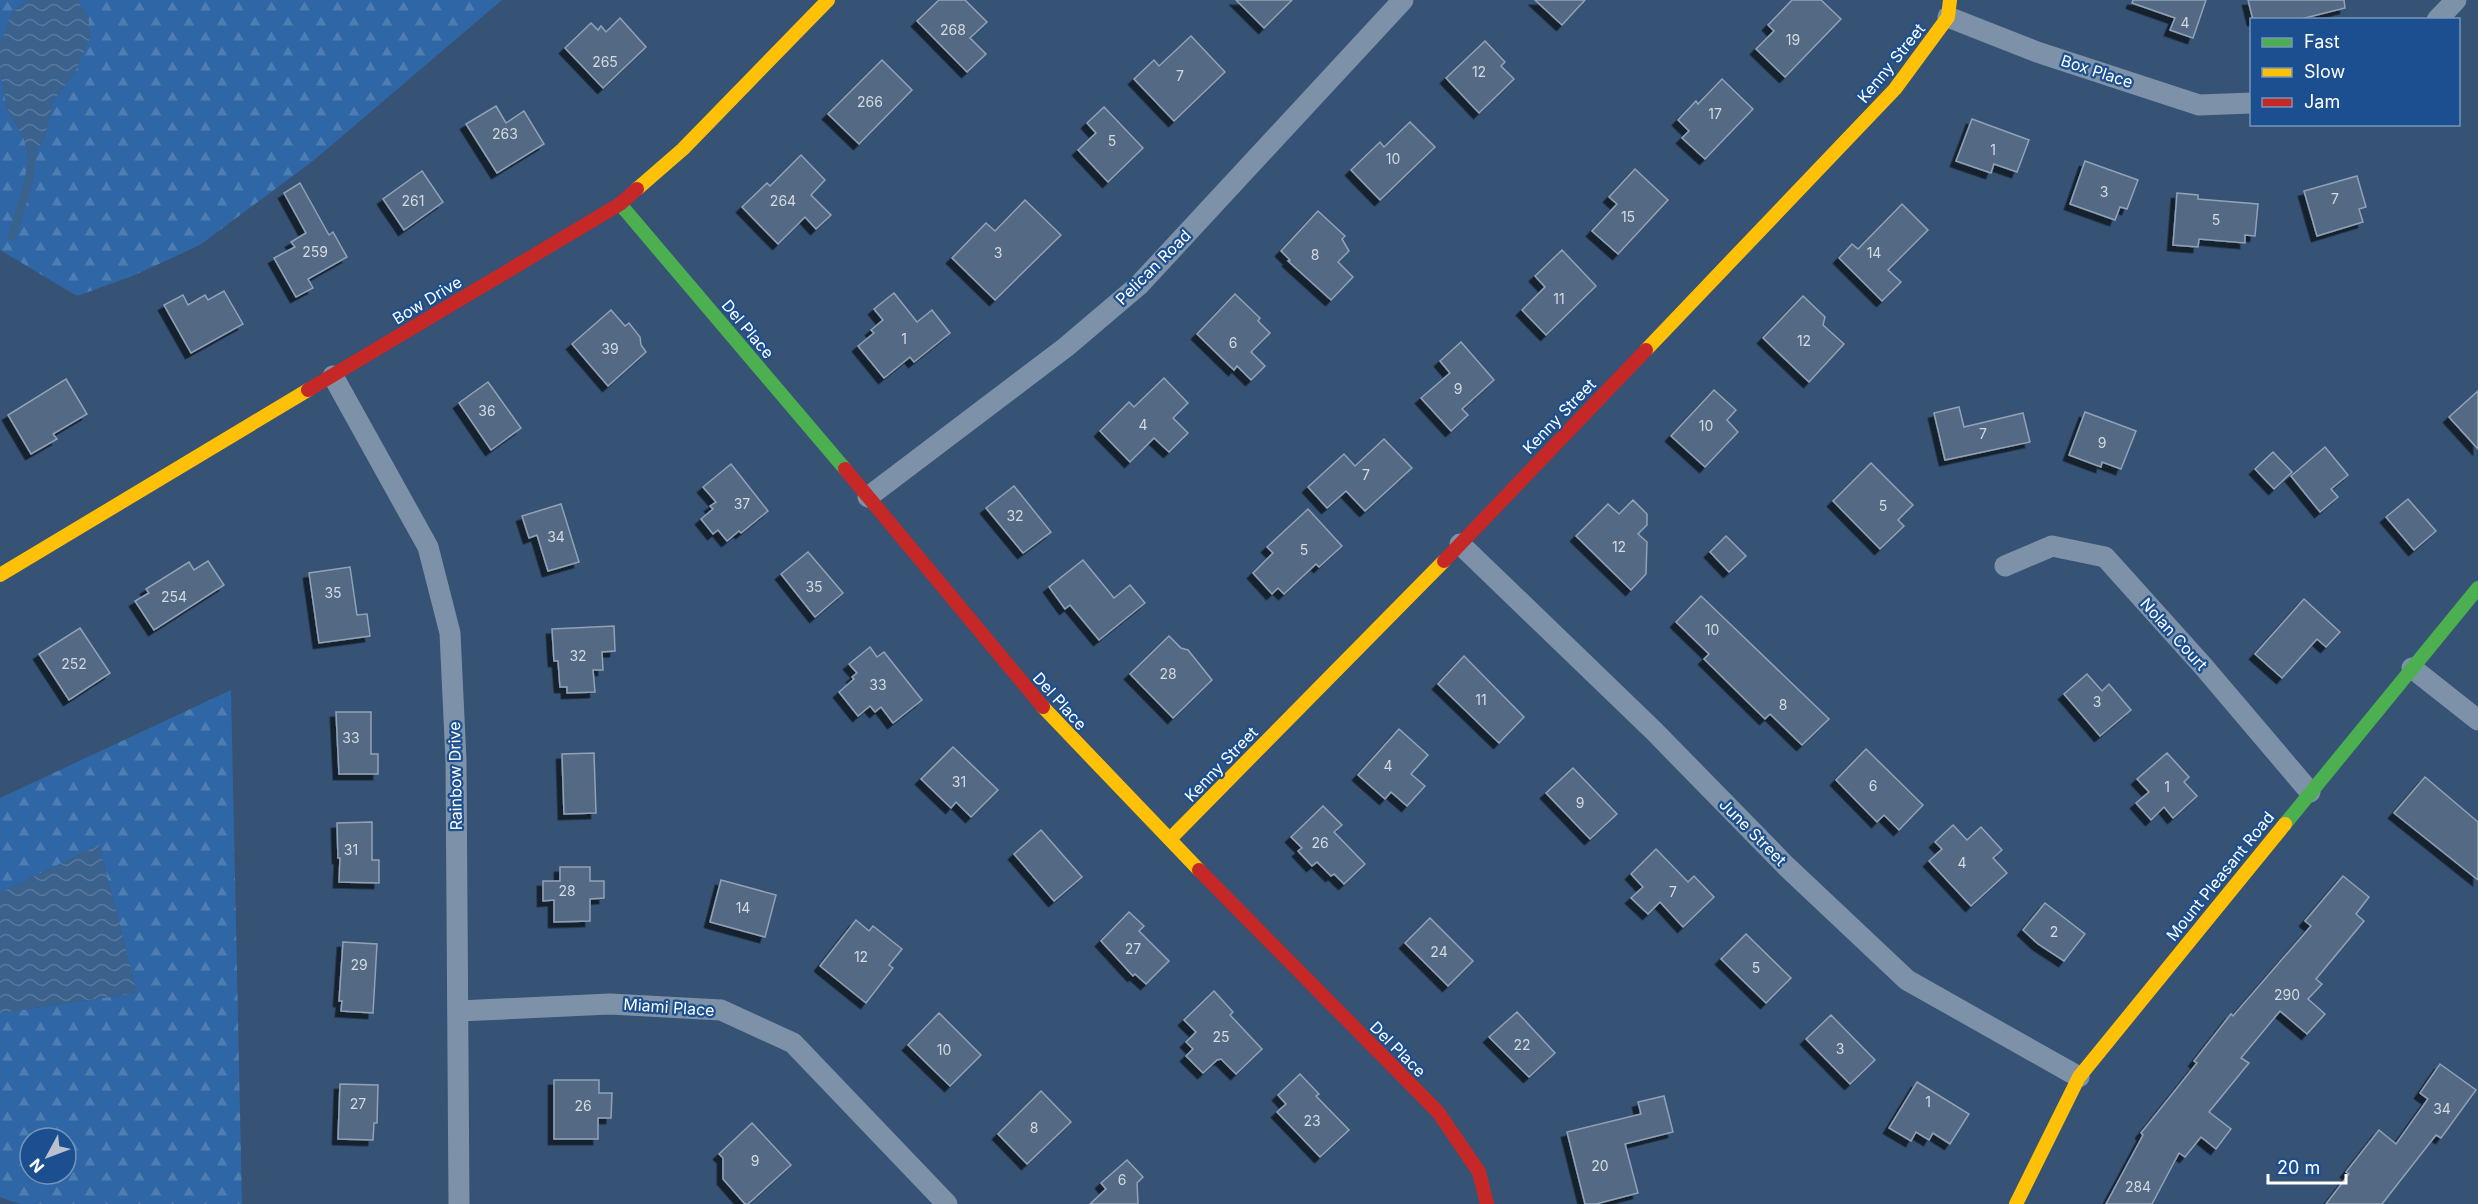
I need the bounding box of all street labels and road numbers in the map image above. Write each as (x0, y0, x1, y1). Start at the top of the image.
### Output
street label: Kenny Street (1853, 19, 1929, 107)
street label: Box Place (2058, 50, 2136, 92)
street label: Pelican Road (1111, 225, 1195, 309)
street label: Bow Drive (389, 272, 465, 328)
street label: Del Place (718, 295, 778, 363)
street label: Kenny Street (1518, 374, 1600, 458)
street label: Nolan Court (2136, 594, 2212, 674)
street label: Del Place (1029, 668, 1091, 734)
street label: Rainbow Drive (444, 721, 466, 831)
street label: Kenny Street (1180, 722, 1262, 806)
street label: June Street (1715, 794, 1791, 870)
street label: Mount Pleasant Road (2162, 807, 2278, 945)
street label: Miami Place (623, 994, 715, 1020)
street label: Del Place (1366, 1017, 1430, 1081)

